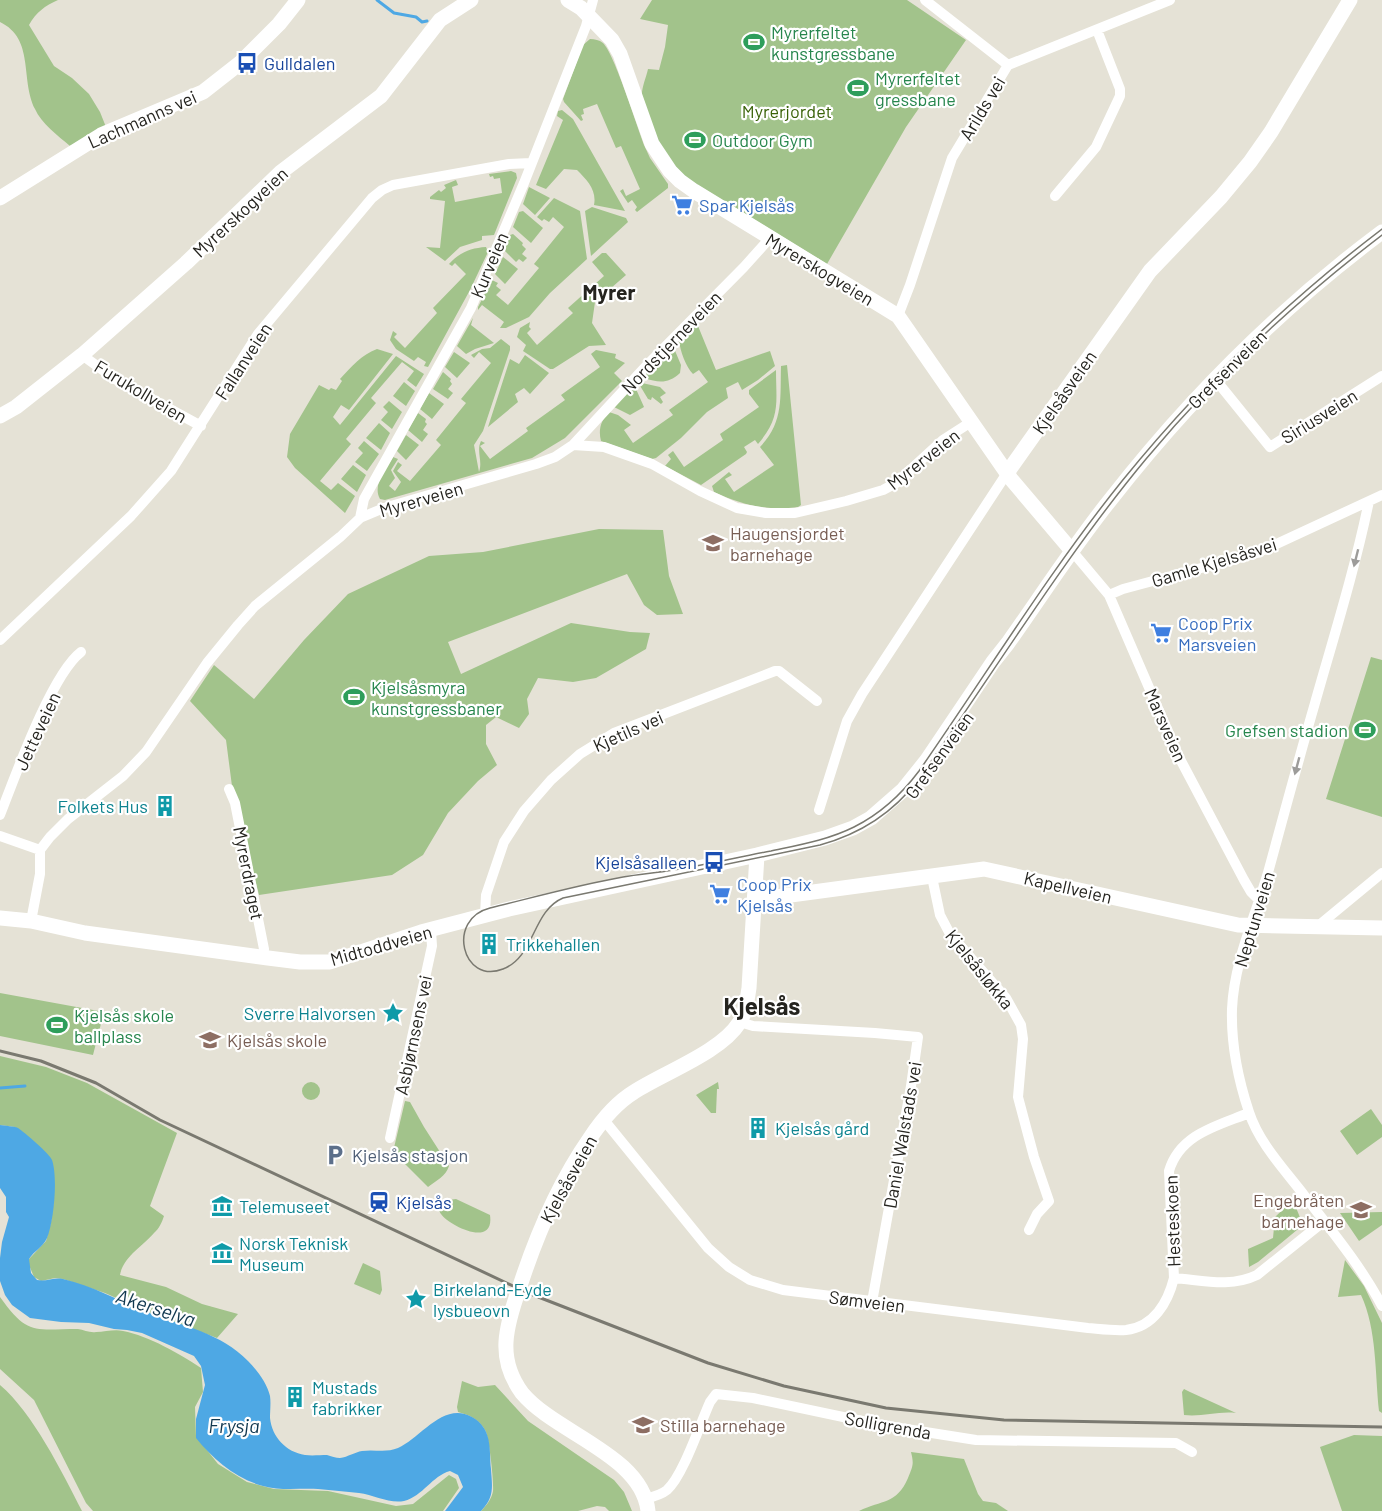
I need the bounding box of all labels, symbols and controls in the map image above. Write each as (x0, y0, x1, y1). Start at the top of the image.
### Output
place label: Myrerfeltet kunstgressbane (771, 21, 895, 64)
sports icon: Myrerfeltet kunstgressbane (742, 30, 766, 54)
bus stop icon: Gulldalen (235, 51, 259, 75)
place label: Gulldalen (264, 52, 335, 74)
place label: Myrerfeltet gressbane (875, 67, 961, 110)
street label: Arilds vei (954, 72, 1010, 144)
sports icon: Myrerfeltet gressbane (846, 76, 870, 100)
street label: Lachmanns vei (84, 85, 200, 153)
park label: Myrerjordet (742, 100, 832, 122)
sports icon: Outdoor Gym (683, 128, 707, 152)
place label: Outdoor Gym (712, 129, 813, 151)
street label: Myrerskogveien (188, 162, 292, 262)
supermarket icon: Spar Kjelsås (670, 193, 694, 217)
place label: Spar Kjelsås (699, 194, 794, 216)
street label: Myrerskogveien (762, 228, 878, 310)
street label: Kurveien (465, 229, 513, 301)
district label: Myrer (583, 279, 635, 304)
street label: Nordstjerneveien (616, 286, 726, 398)
street label: Fallanveien (210, 318, 276, 404)
street label: Grefsenveien (1183, 325, 1271, 413)
street label: Kjelsåsveien (1027, 346, 1101, 438)
street label: Furukollveien (91, 355, 191, 427)
street label: Siriusveien (1277, 384, 1361, 448)
street label: Myrerveien (882, 424, 964, 494)
street label: Myrerveien (377, 477, 465, 521)
place label: Haugensjordet barnehage (730, 522, 845, 565)
school or university icon: Haugensjordet barnehage (701, 531, 725, 555)
street label: Gamle Kjelsåsvei (1149, 532, 1279, 592)
one-way arrow (1350, 549, 1360, 567)
place label: Coop Prix Marsveien (1178, 612, 1256, 655)
supermarket icon: Coop Prix Marsveien (1149, 621, 1173, 645)
place label: Kjelsåsmyra kunstgressbaner (371, 676, 502, 719)
sports icon: Kjelsåsmyra kunstgressbaner (342, 685, 366, 709)
street label: Marsveien (1140, 685, 1192, 765)
street label: Jetteveien (9, 688, 65, 774)
street label: Kjetils vei (589, 706, 667, 756)
street label: Grefsenveien (900, 707, 978, 803)
sports icon: Grefsen stadion (1353, 718, 1377, 742)
place label: Grefsen stadion (1225, 719, 1348, 741)
one-way arrow (1292, 757, 1302, 775)
building icon: Folkets Hus (153, 794, 177, 818)
place label: Folkets Hus (57, 795, 148, 817)
street label: Myrerdraget (229, 824, 269, 922)
bus stop icon: Kjelsåsalleen (702, 850, 726, 874)
place label: Kjelsåsalleen (595, 851, 697, 873)
street label: Kapellveien (1022, 866, 1114, 908)
street label: Neptunveien (1229, 868, 1279, 970)
place label: Coop Prix Kjelsås (737, 873, 812, 916)
supermarket icon: Coop Prix Kjelsås (708, 882, 732, 906)
street label: Midtoddveien (328, 920, 434, 970)
street label: Kjelsåsløkka (941, 925, 1019, 1013)
building icon: Trikkehallen (477, 932, 501, 956)
place label: Trikkehallen (506, 933, 600, 955)
street label: Asbjørnsens vei (390, 973, 436, 1097)
district label: Kjelsås (724, 991, 800, 1020)
place icon: Sverre Halvorsen (381, 1001, 405, 1025)
place label: Sverre Halvorsen (244, 1002, 376, 1024)
place label: Kjelsås skole ballplass (74, 1004, 174, 1047)
sports icon: Kjelsås skole ballplass (45, 1013, 69, 1037)
school or university icon: Kjelsås skole (198, 1028, 222, 1052)
place label: Kjelsås skole (227, 1029, 327, 1051)
street label: Daniel Walstads vei (878, 1060, 926, 1210)
building icon: Kjelsås gård (746, 1116, 770, 1140)
place label: Kjelsås gård (775, 1117, 869, 1139)
street label: Kjelsåsveien (535, 1131, 601, 1227)
parking icon: Kjelsås stasjon (323, 1143, 347, 1167)
place label: Kjelsås stasjon (352, 1144, 468, 1166)
street label: Hesteskoen (1159, 1175, 1185, 1267)
place label: Engebråten barnehage (1253, 1189, 1344, 1232)
station icon: Kjelsås (367, 1190, 391, 1214)
place label: Kjelsås (396, 1191, 452, 1213)
museum icon: Telemuseet (210, 1194, 234, 1218)
place label: Telemuseet (239, 1195, 330, 1217)
school or university icon: Engebråten barnehage (1349, 1198, 1373, 1222)
place label: Norsk Teknisk Museum (239, 1232, 348, 1275)
museum icon: Norsk Teknisk Museum (210, 1241, 234, 1265)
place label: Birkeland-Eyde lysbueovn (433, 1278, 552, 1321)
water label: Akerselva (113, 1283, 199, 1331)
street label: Sømveien (828, 1285, 906, 1317)
place icon: Birkeland-Eyde lysbueovn (404, 1287, 428, 1311)
place label: Mustads fabrikker (312, 1376, 383, 1419)
building icon: Mustads fabrikker (283, 1385, 307, 1409)
street label: Solligrenda (843, 1407, 933, 1443)
water label: Frysja (208, 1413, 260, 1437)
school or university icon: Stilla barnehage (631, 1413, 655, 1437)
place label: Stilla barnehage (660, 1414, 786, 1436)

